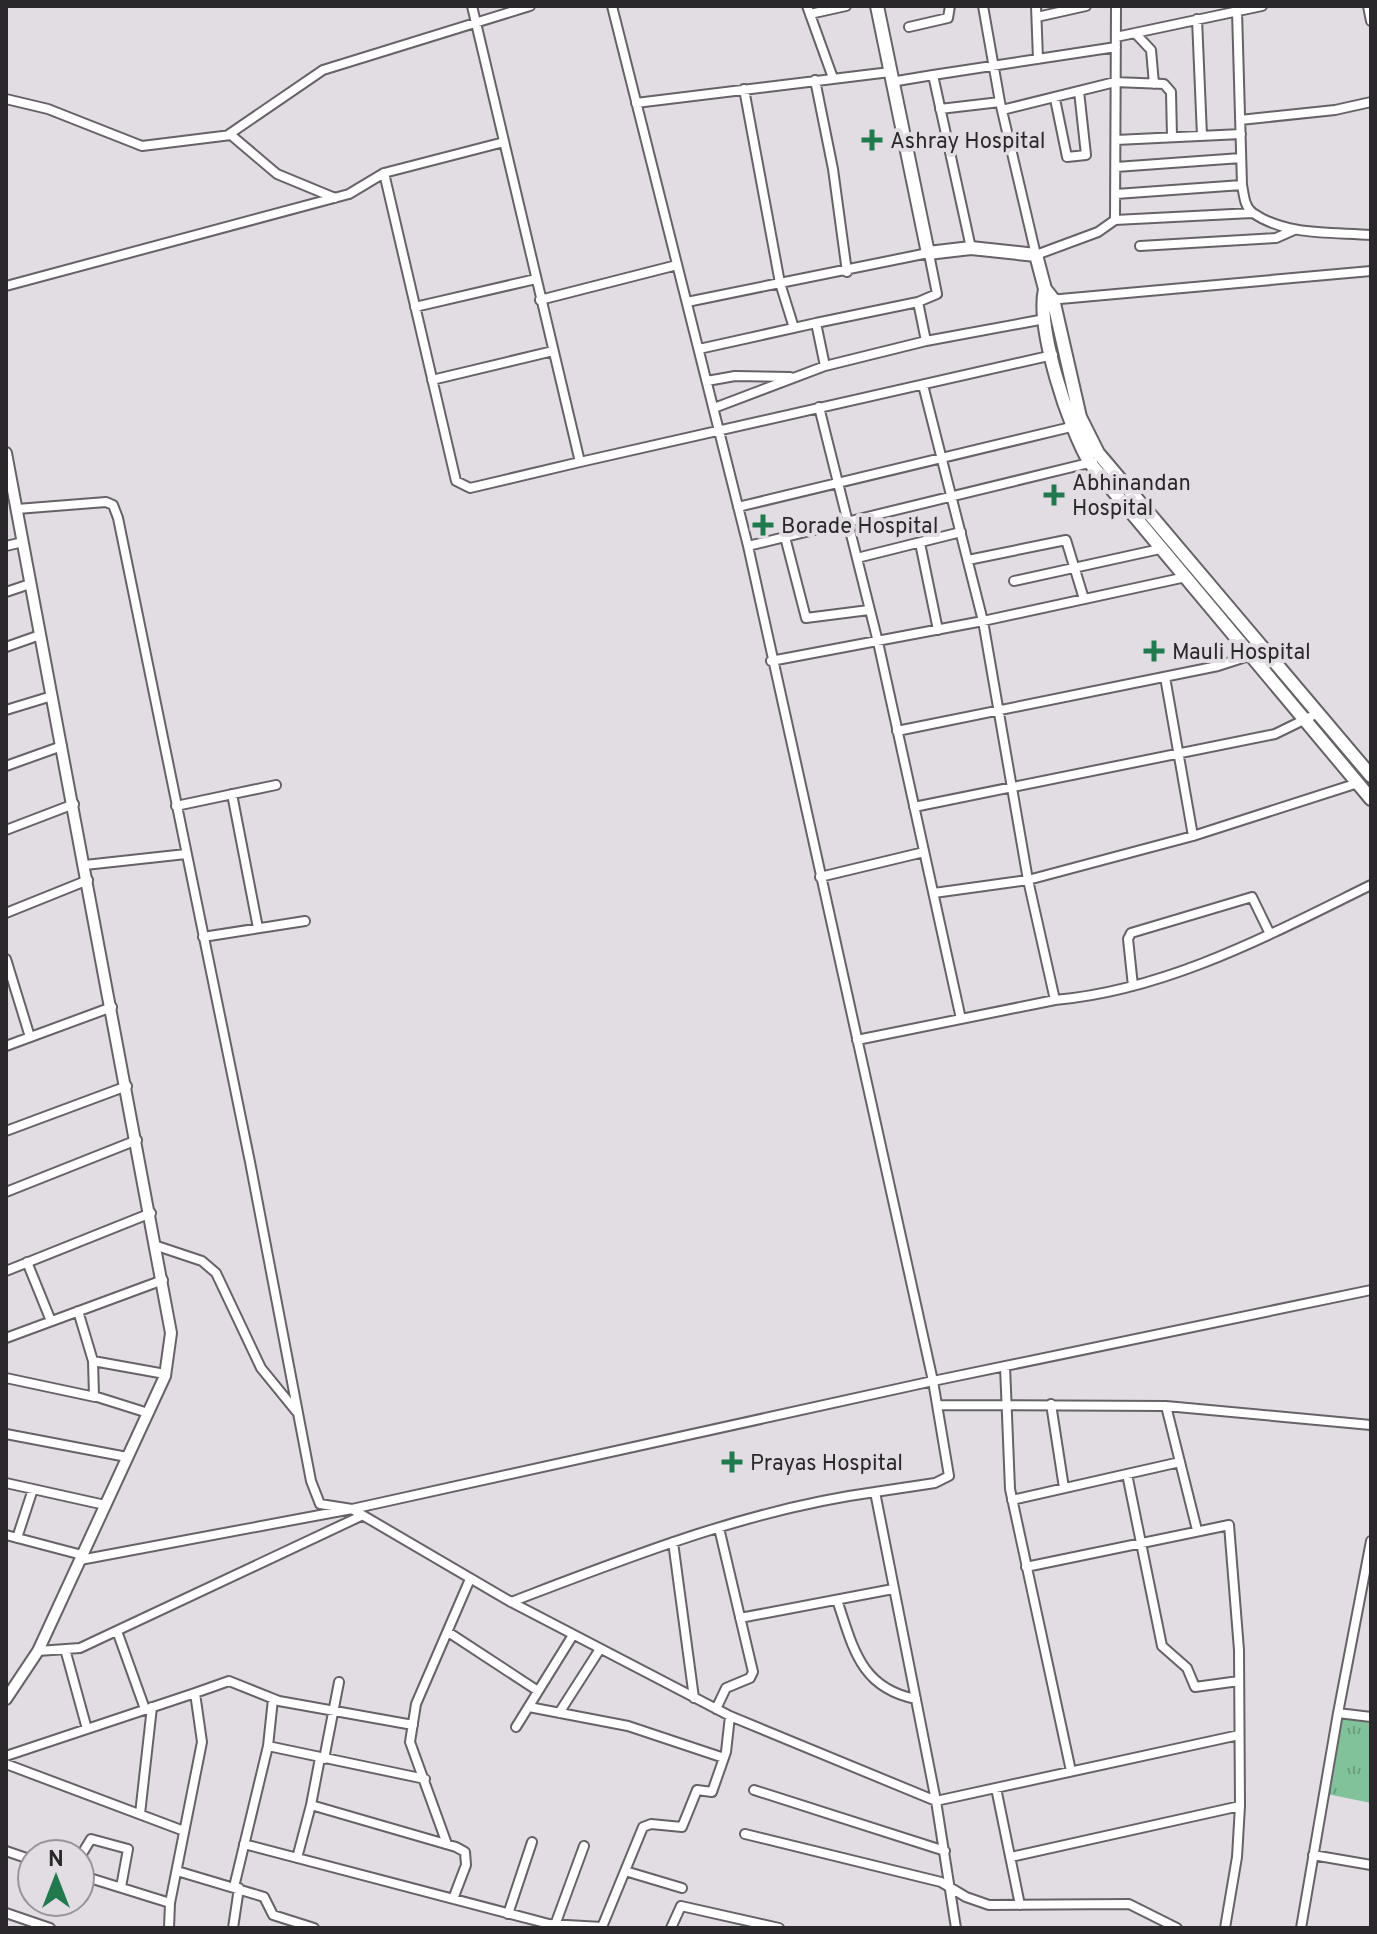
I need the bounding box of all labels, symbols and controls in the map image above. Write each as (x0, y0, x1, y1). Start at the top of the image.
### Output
marker: Ashray Hospital (861, 129, 883, 151)
place label: Ashray Hospital (890, 129, 1046, 156)
place label: Abhinandan Hospital (1072, 471, 1191, 523)
marker: Abhinandan Hospital (1043, 484, 1065, 506)
marker: Borade Hospital (752, 514, 774, 536)
place label: Borade Hospital (781, 514, 938, 541)
marker: Mauli Hospital (1143, 640, 1165, 662)
place label: Mauli Hospital (1172, 640, 1311, 667)
marker: Prayas Hospital (721, 1451, 743, 1473)
place label: Prayas Hospital (750, 1451, 903, 1478)
north arrow (16, 1838, 96, 1918)
text: N (48, 1847, 64, 1874)

